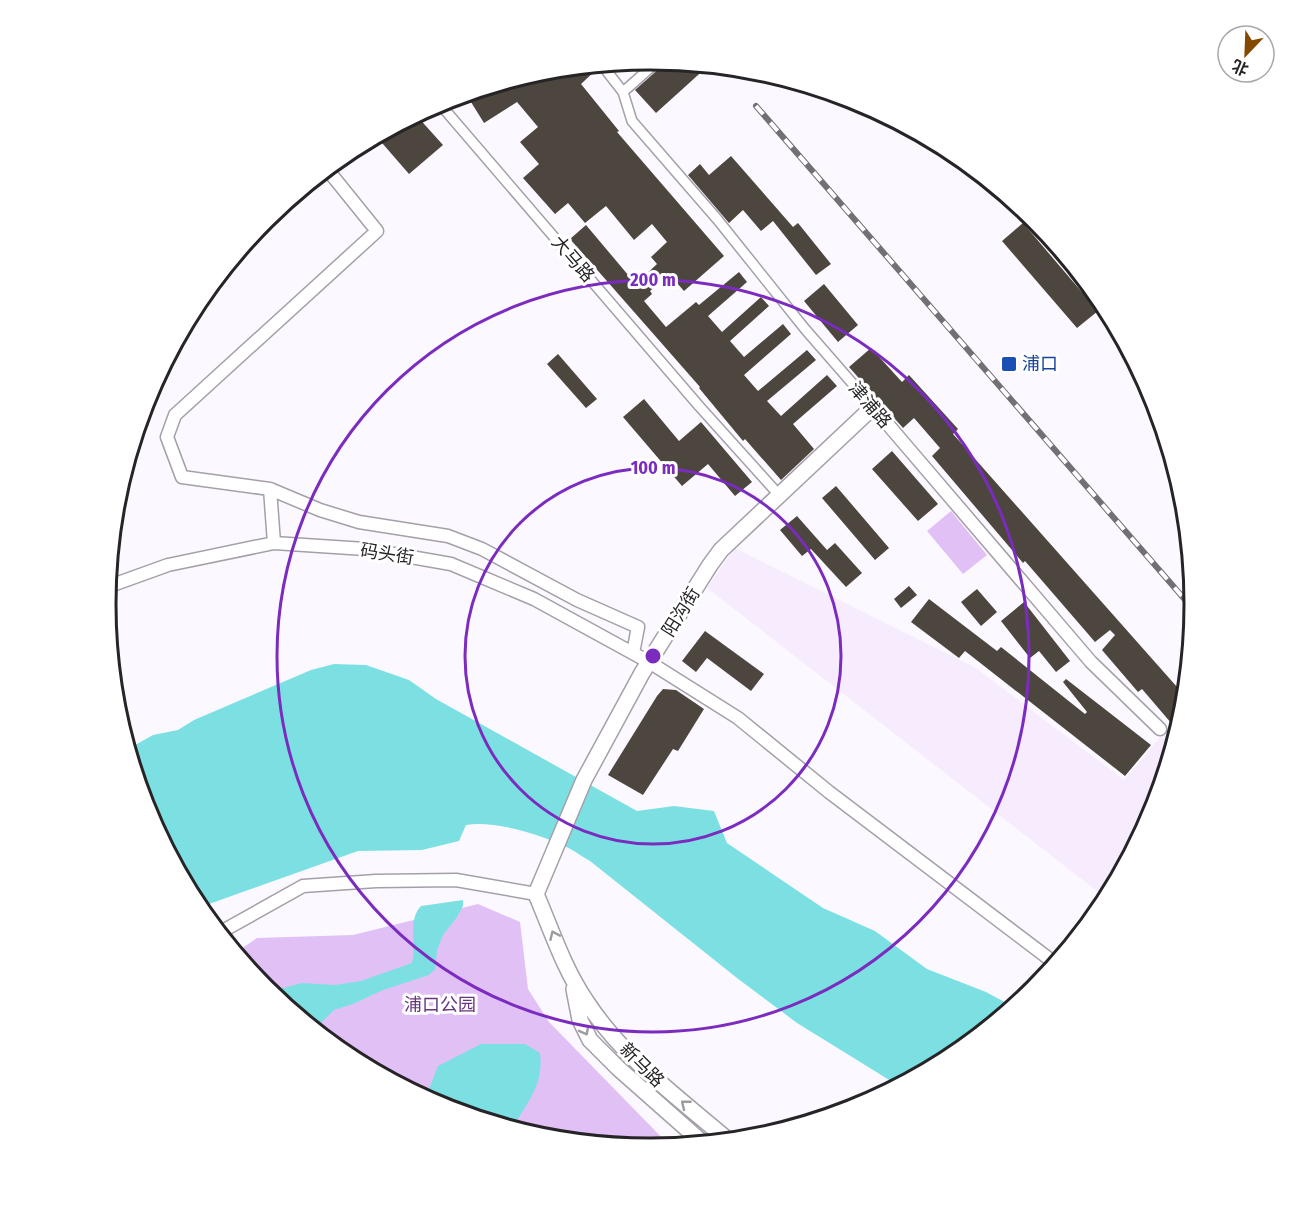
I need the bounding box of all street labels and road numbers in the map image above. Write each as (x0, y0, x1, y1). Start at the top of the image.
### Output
street label: 大马路 (547, 231, 599, 287)
street label: 津浦路 (844, 377, 896, 433)
street label: 码头街 (359, 539, 415, 569)
street label: 阳沟街 (657, 583, 705, 641)
street label: 新马路 (615, 1038, 669, 1092)

